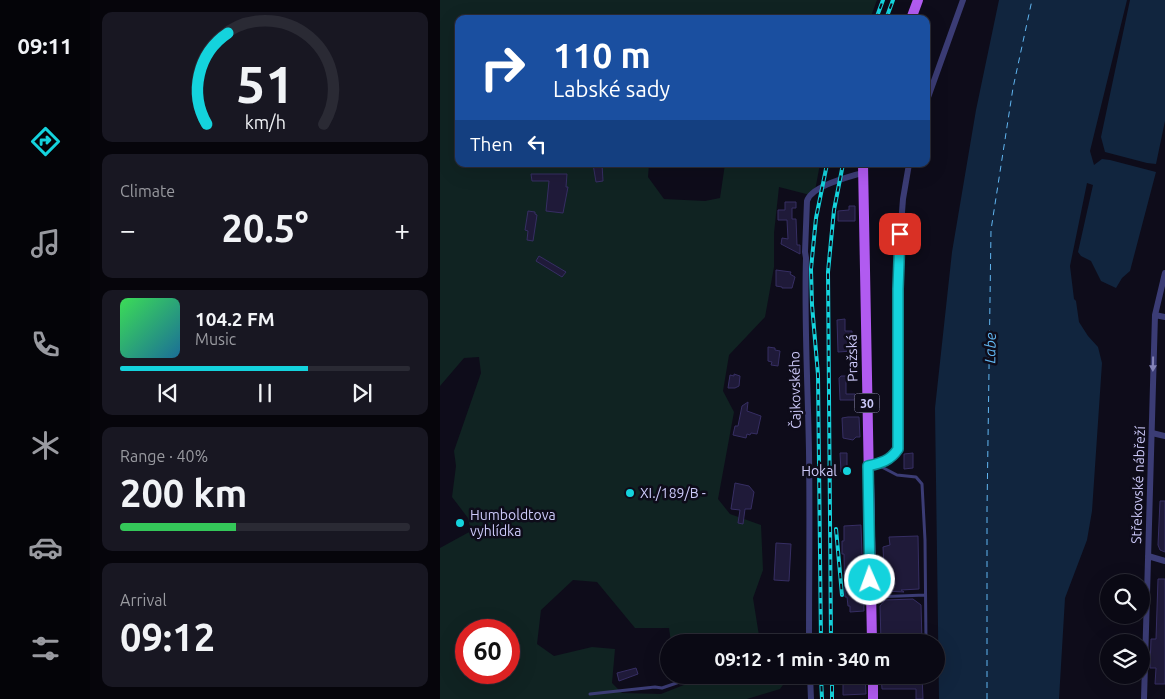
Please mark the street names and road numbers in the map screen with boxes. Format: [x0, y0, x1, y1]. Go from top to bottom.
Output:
street label: Pražská [844, 334, 860, 382]
street label: Čajkovského [785, 351, 804, 429]
road number: 30 [854, 393, 880, 412]
street label: Střekovské nábřeží [1128, 425, 1148, 544]

